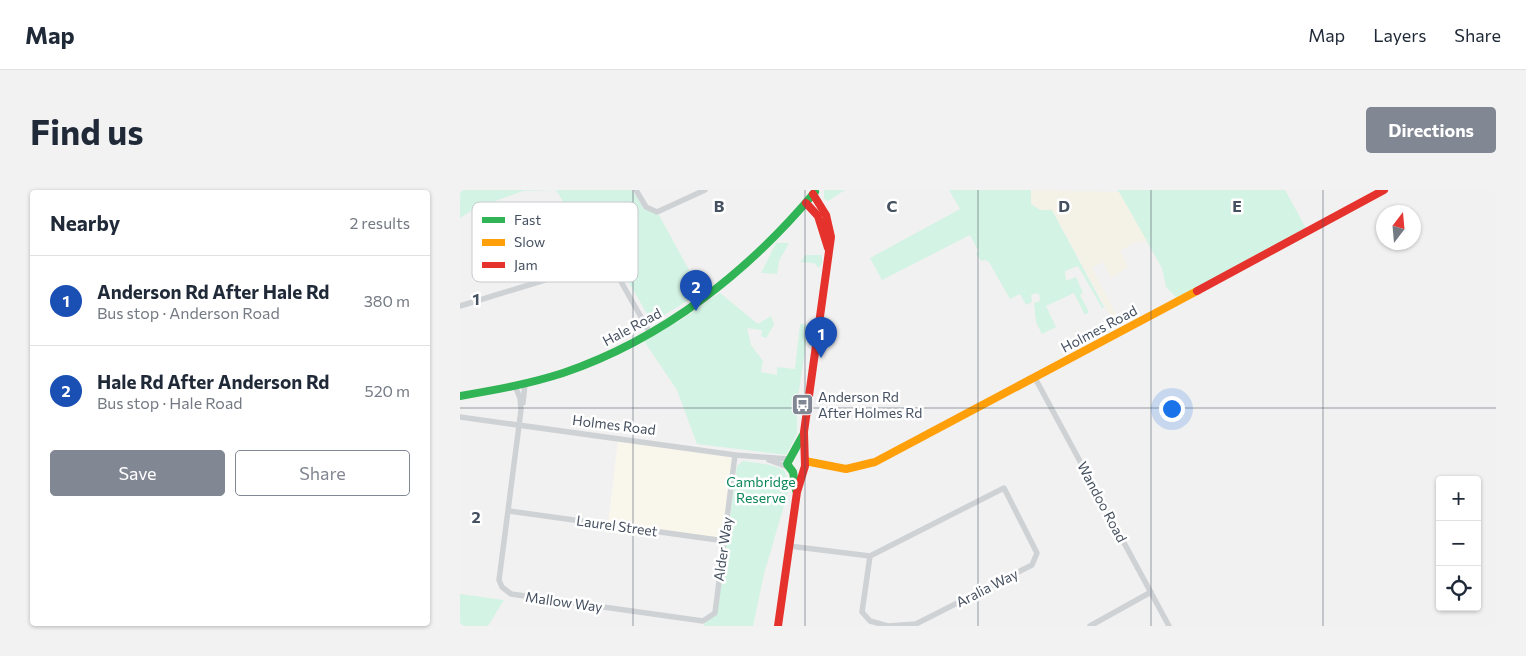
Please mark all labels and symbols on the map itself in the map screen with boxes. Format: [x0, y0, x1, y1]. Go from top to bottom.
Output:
text: B [714, 196, 725, 215]
text: C [887, 196, 898, 215]
text: D [1058, 196, 1070, 215]
text: E [1232, 196, 1242, 215]
legend [472, 202, 638, 282]
north arrow [1376, 205, 1421, 250]
text: Fast [514, 211, 541, 228]
text: Slow [514, 233, 545, 250]
text: Jam [514, 256, 538, 273]
pin: 2 [680, 270, 712, 311]
text: 1 [472, 289, 480, 308]
street label: Holmes Road [1058, 301, 1140, 356]
street label: Hale Road [599, 304, 664, 349]
pin: 1 [805, 317, 837, 358]
place label: Anderson Rd After Holmes Rd [818, 388, 922, 421]
bus stop icon: Anderson Rd After Holmes Rd [790, 393, 814, 417]
your location [1159, 396, 1185, 422]
street label: Holmes Road [571, 411, 657, 438]
street label: Wandoo Road [1074, 458, 1131, 545]
park label: Cambridge Reserve [726, 473, 796, 506]
text: 2 [471, 507, 481, 526]
street label: Laurel Street [575, 511, 659, 540]
street label: Alder Way [710, 516, 735, 582]
street label: Aralia Way [953, 565, 1021, 610]
street label: Mallow Way [524, 588, 604, 615]

